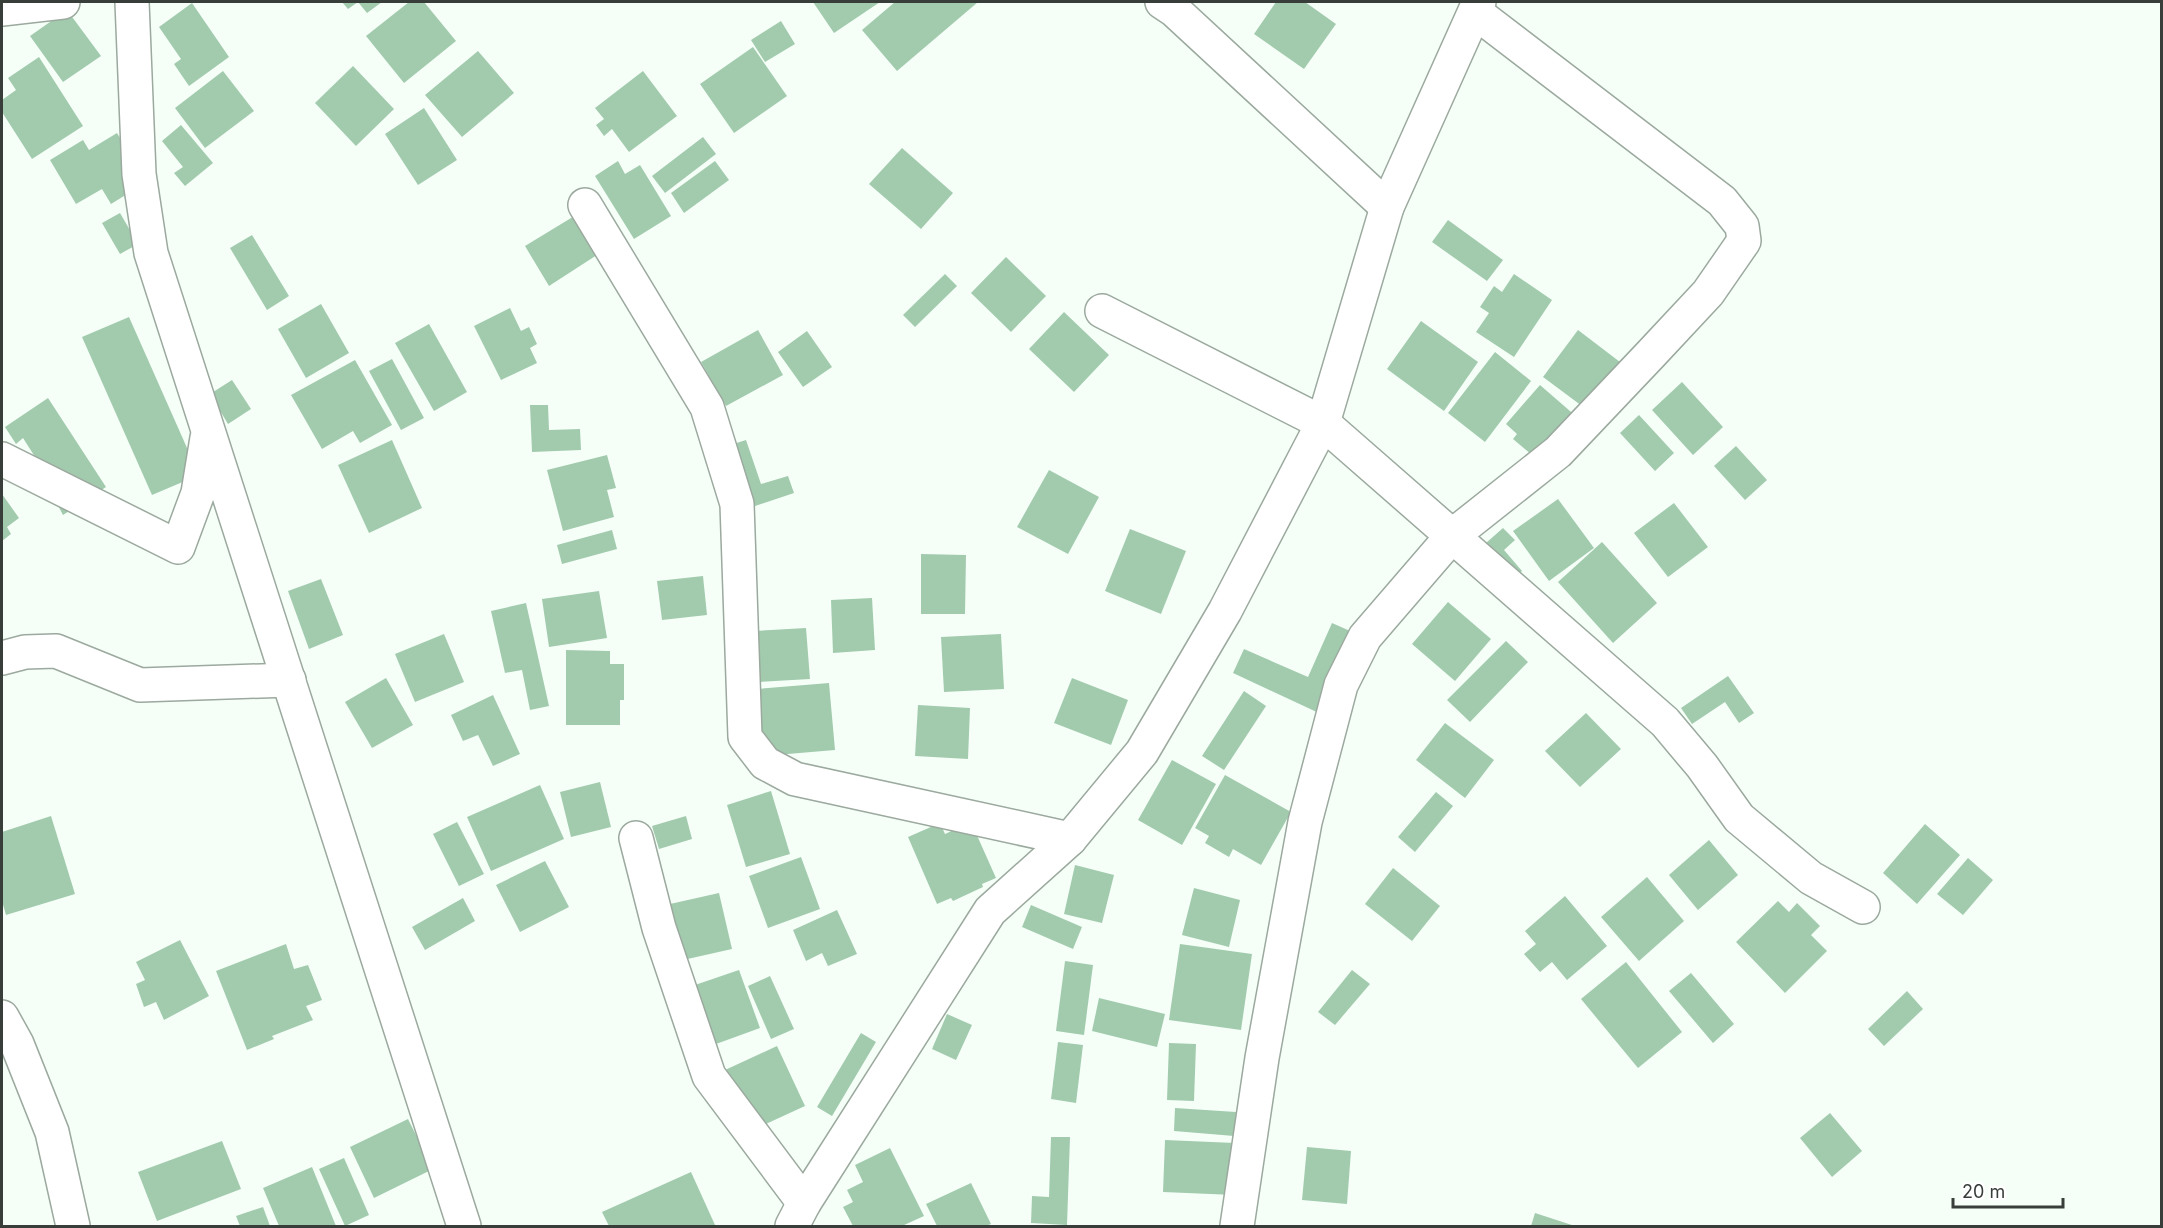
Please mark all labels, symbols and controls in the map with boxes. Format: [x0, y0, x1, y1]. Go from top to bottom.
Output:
scale bar [1953, 1171, 2062, 1209]
text: 20 m [1962, 1181, 2005, 1202]

